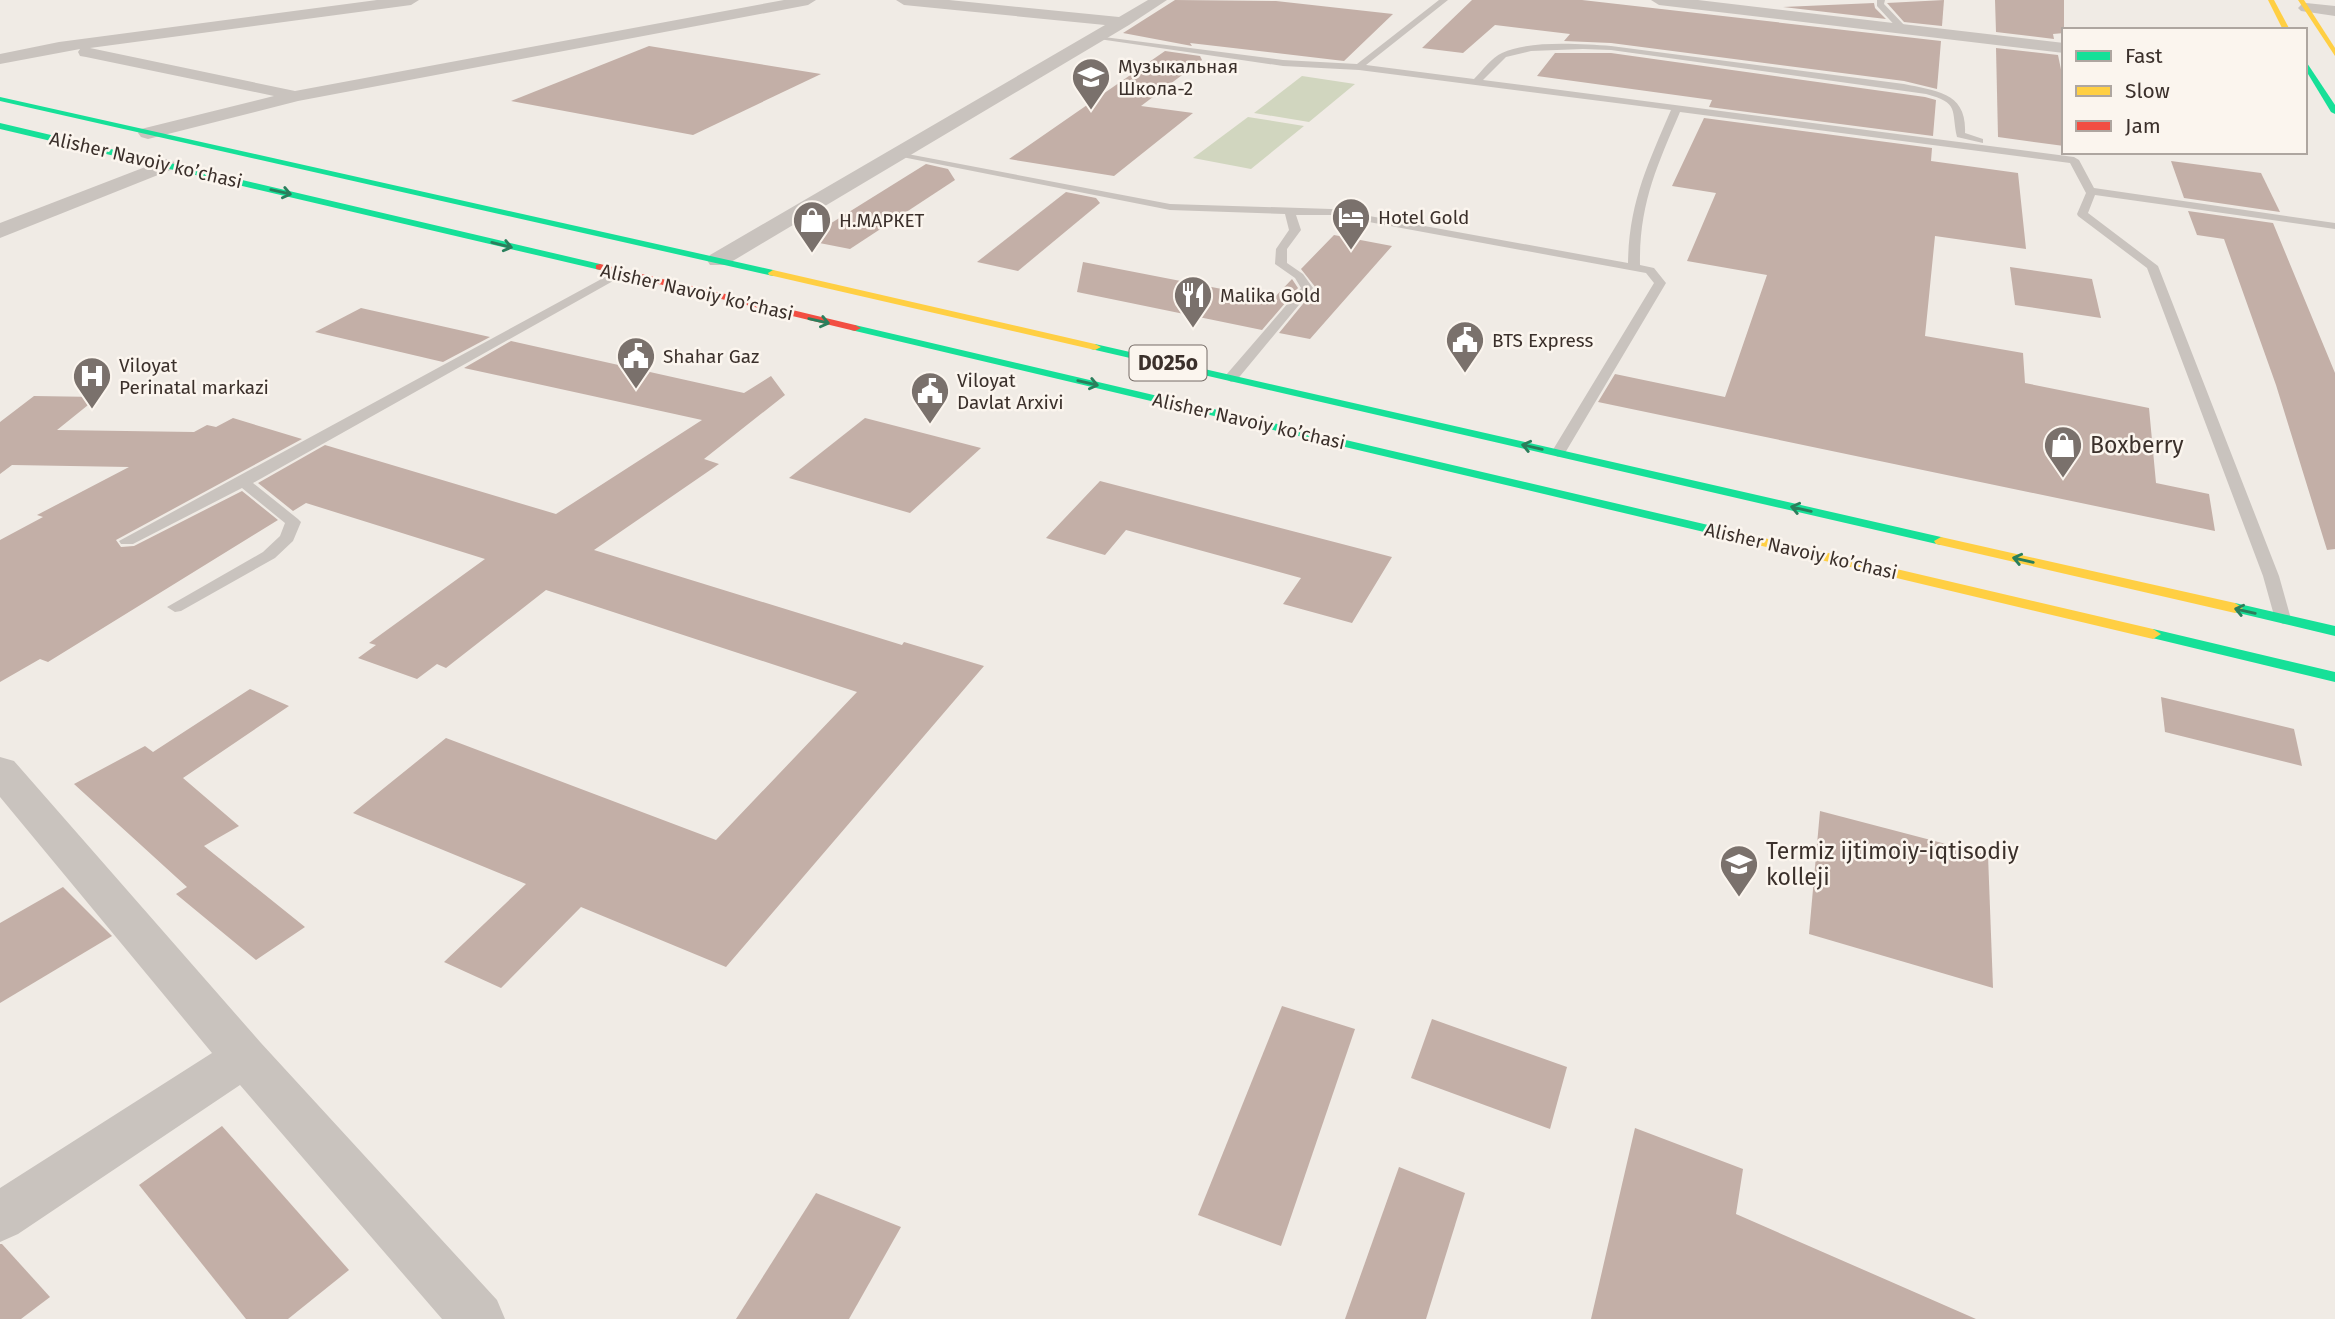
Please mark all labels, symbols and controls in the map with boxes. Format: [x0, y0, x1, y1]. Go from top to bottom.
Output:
legend [2062, 28, 2307, 154]
text: Fast [2125, 43, 2163, 69]
place label: Музыкальная Школа-2 [1118, 55, 1238, 100]
school or university icon: Музыкальная Школа-2 [1070, 56, 1112, 111]
text: Slow [2125, 78, 2170, 104]
text: Jam [2125, 113, 2161, 139]
street label: Alisher Navoiy ko’chasi [47, 127, 245, 193]
one-way arrow [269, 186, 292, 199]
hotel icon: Hotel Gold [1330, 196, 1372, 251]
shop icon: Н.МАРКЕТ [791, 199, 833, 254]
place label: Hotel Gold [1378, 206, 1469, 229]
place label: Н.МАРКЕТ [839, 209, 925, 232]
one-way arrow [490, 239, 513, 253]
street label: Alisher Navoiy ko’chasi [598, 259, 796, 325]
restaurant icon: Malika Gold [1172, 274, 1214, 329]
place label: Malika Gold [1220, 284, 1321, 307]
one-way arrow [807, 315, 830, 328]
public building icon: BTS Express [1444, 319, 1486, 374]
place label: BTS Express [1492, 329, 1593, 352]
public building icon: Shahar Gaz [615, 335, 657, 390]
place label: Shahar Gaz [663, 345, 759, 368]
road number: D025o [1130, 346, 1206, 380]
place label: Viloyat Perinatal markazi [119, 354, 269, 399]
hospital icon: Viloyat Perinatal markazi [71, 355, 113, 410]
place label: Viloyat Davlat Arxivi [957, 369, 1064, 414]
public building icon: Viloyat Davlat Arxivi [909, 370, 951, 425]
one-way arrow [1076, 377, 1099, 391]
street label: Alisher Navoiy ko’chasi [1150, 388, 1348, 454]
shop icon: Boxberry [2042, 424, 2084, 479]
place label: Boxberry [2090, 431, 2184, 459]
one-way arrow [1521, 439, 1544, 453]
one-way arrow [1790, 501, 1813, 515]
street label: Alisher Navoiy ko’chasi [1702, 518, 1900, 584]
one-way arrow [2012, 552, 2035, 566]
one-way arrow [2234, 603, 2257, 617]
place label: Termiz ijtimoiy-iqtisodiy kolleji [1766, 837, 2020, 891]
school or university icon: Termiz ijtimoiy-iqtisodiy kolleji [1718, 843, 1760, 898]

